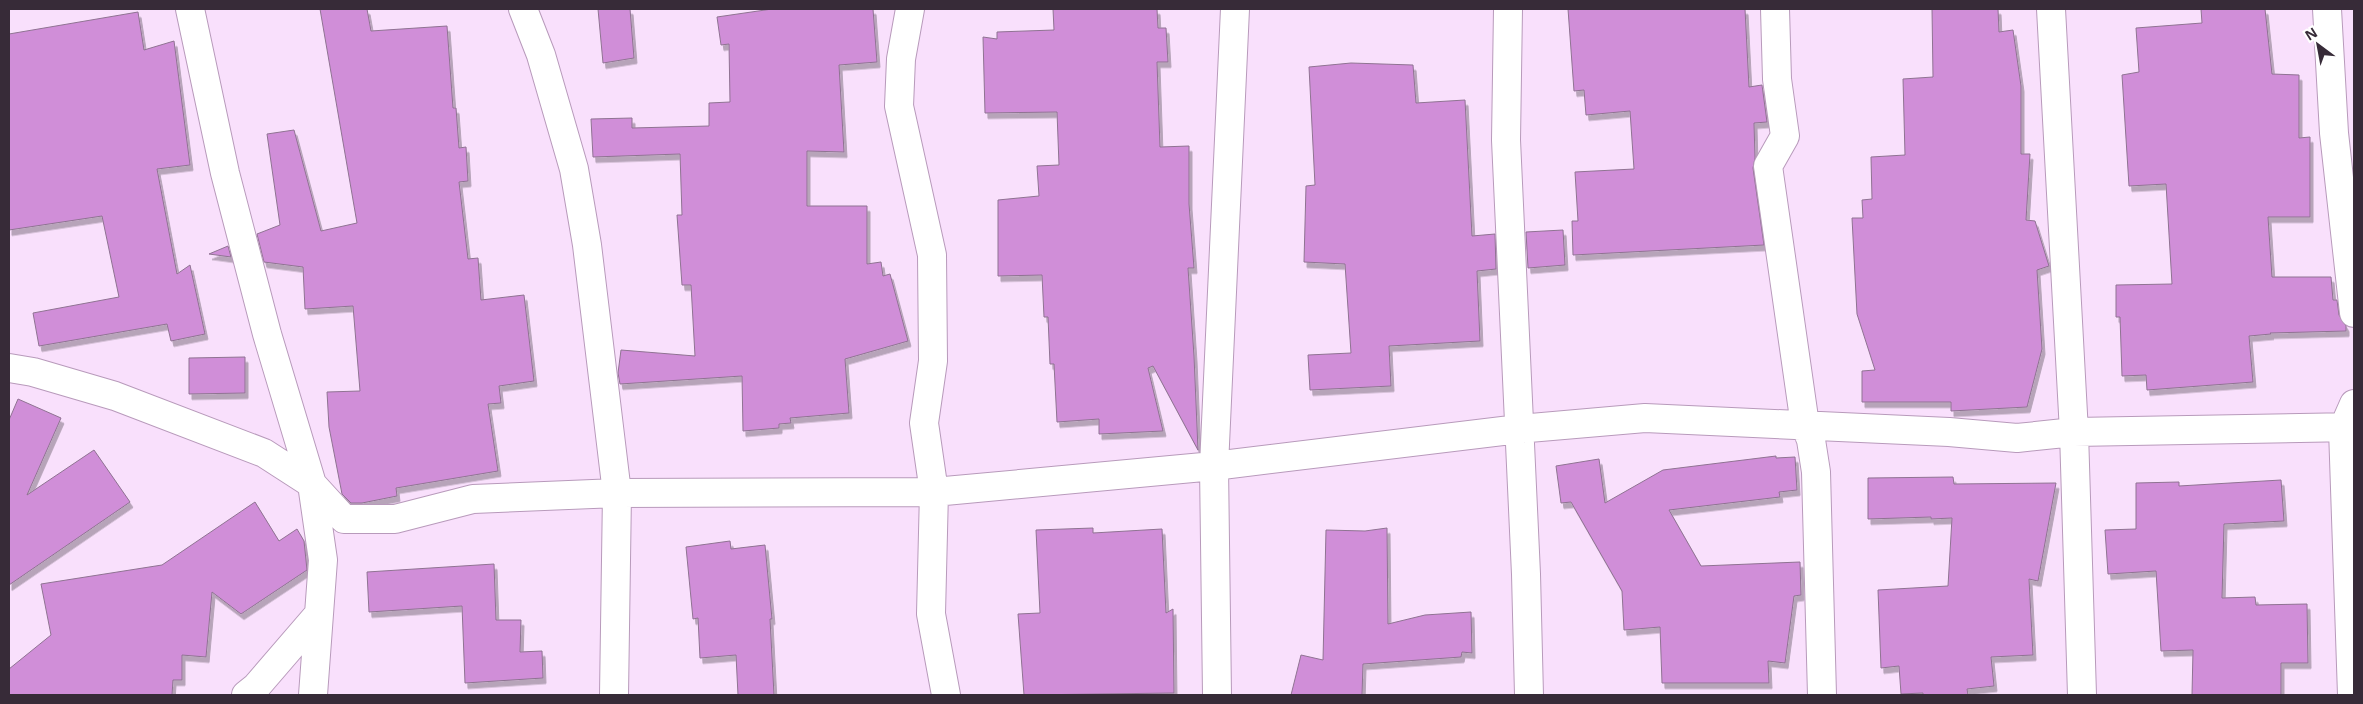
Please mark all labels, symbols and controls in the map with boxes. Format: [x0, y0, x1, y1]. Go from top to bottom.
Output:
north arrow [2293, 20, 2343, 70]
text: N [2301, 22, 2321, 45]

